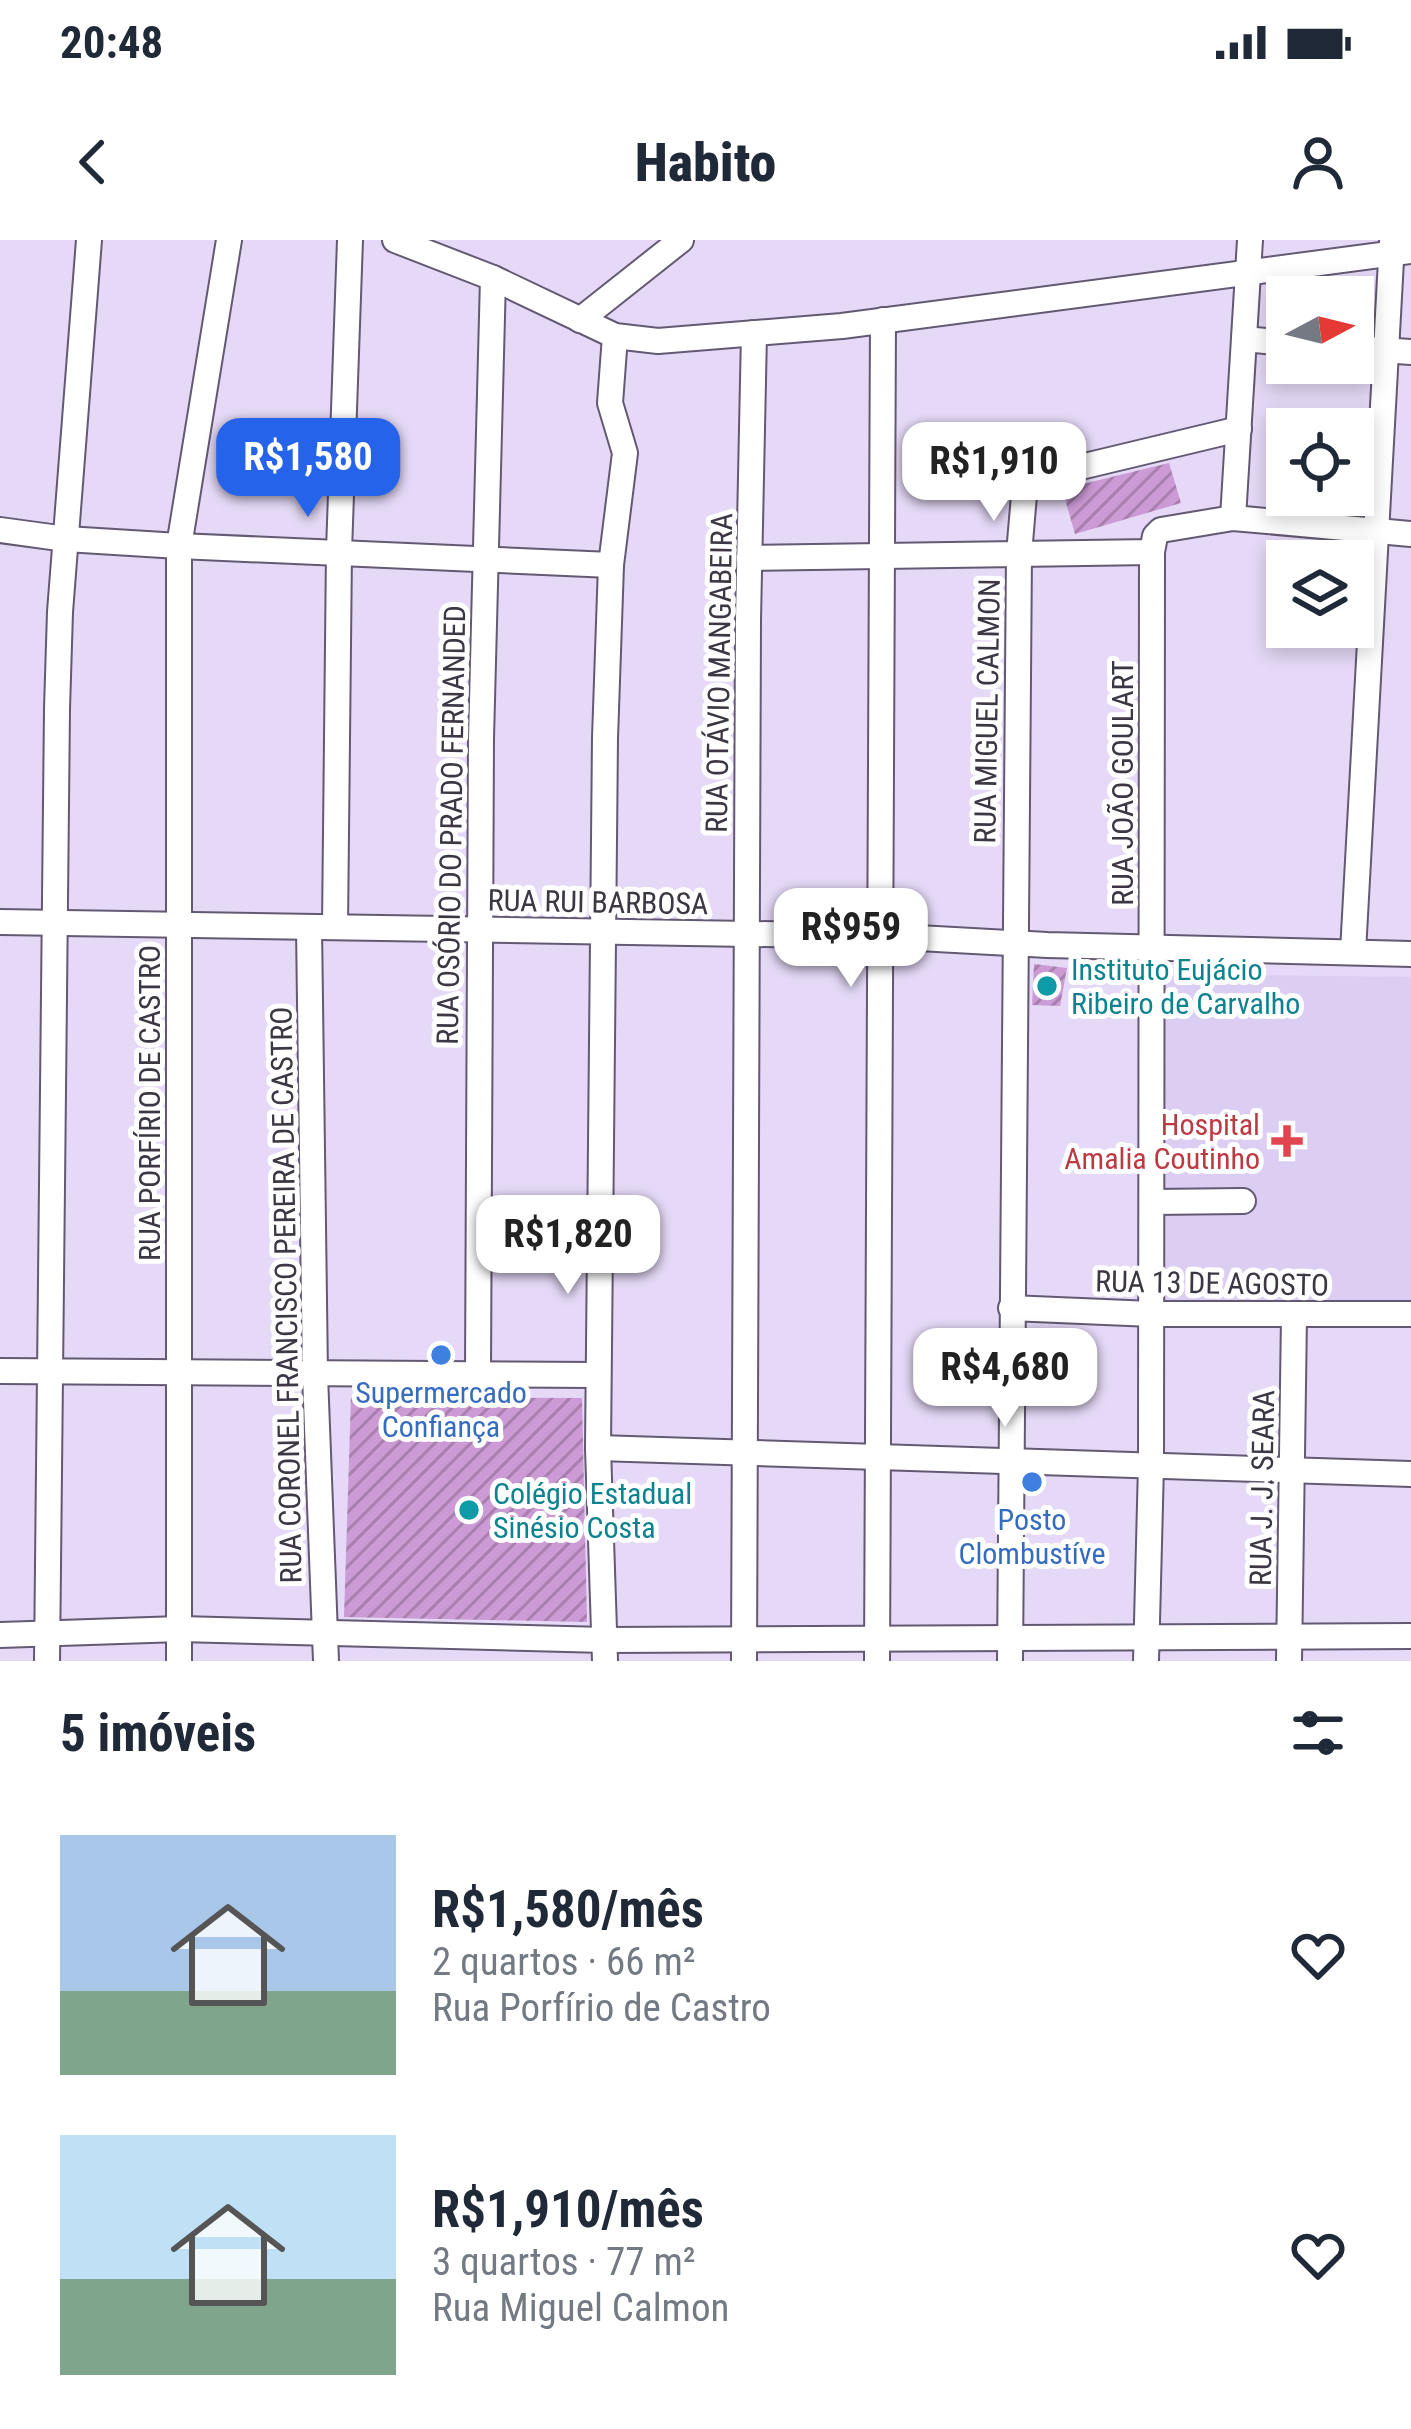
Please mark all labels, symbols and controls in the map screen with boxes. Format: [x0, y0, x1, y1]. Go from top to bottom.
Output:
text: 20:48 [60, 16, 163, 69]
icon: back [60, 129, 126, 195]
icon: person [1285, 129, 1351, 195]
text: Habito [635, 131, 776, 194]
north arrow [1266, 276, 1374, 384]
map controls [1266, 276, 1374, 648]
button: locate [1266, 408, 1374, 516]
pin: R$1,580 [197, 418, 419, 520]
pin: R$1,910 [883, 422, 1105, 524]
text: R$1,580 [243, 434, 373, 480]
text: R$1,910 [929, 438, 1059, 484]
street label: RUA OTÁVIO MANGABEIRA [699, 513, 739, 833]
button: layers [1266, 540, 1374, 648]
street label: RUA MIGUEL CALMON [967, 578, 1007, 844]
street label: RUA OSÓRIO DO PRADO FERNANDED [430, 605, 472, 1045]
street label: RUA JOÃO GOULART [1105, 660, 1140, 906]
street label: RUA RUI BARBOSA [487, 883, 709, 921]
pin: R$959 [767, 888, 935, 990]
text: R$959 [801, 904, 901, 950]
street label: RUA PORFÍRIO DE CASTRO [132, 945, 167, 1261]
place label: Instituto Eujácio Ribeiro de Carvalho [1071, 952, 1300, 1021]
marker: Instituto Eujácio Ribeiro de Carvalho [1034, 973, 1060, 999]
street label: RUA CORONEL FRANCISCO PEREIRA DE CASTRO [263, 1006, 309, 1584]
place label: Hospital Amalia Coutinho [1064, 1107, 1260, 1176]
marker: Hospital Amalia Coutinho [1271, 1125, 1303, 1157]
pin: R$1,820 [457, 1195, 679, 1297]
text: R$1,820 [503, 1211, 633, 1257]
street label: RUA 13 DE AGOSTO [1095, 1263, 1329, 1303]
pin: R$4,680 [894, 1328, 1116, 1430]
marker: Supermercado Confiança [428, 1342, 454, 1368]
text: R$4,680 [940, 1344, 1070, 1390]
place label: Supermercado Confiança [355, 1375, 527, 1444]
street label: RUA J. J. SEARA [1243, 1390, 1281, 1586]
marker: Posto Clombustíve [1019, 1469, 1045, 1495]
place label: Colégio Estadual Sinésio Costa [493, 1476, 692, 1545]
marker: Colégio Estadual Sinésio Costa [456, 1497, 482, 1523]
place label: Posto Clombustíve [958, 1502, 1106, 1571]
icon: filters [1285, 1700, 1351, 1766]
text: 5 imóveis [60, 1704, 256, 1763]
text: R$1,580/mês [432, 1880, 704, 1939]
icon: home [156, 1883, 300, 2027]
icon: heart [1285, 1922, 1351, 1988]
text: 2 quartos · 66 m² [432, 1939, 696, 1985]
text: Rua Porfírio de Castro [432, 1985, 771, 2031]
text: R$1,910/mês [432, 2180, 704, 2239]
icon: home [156, 2183, 300, 2327]
icon: heart [1285, 2222, 1351, 2288]
text: 3 quartos · 77 m² [432, 2239, 696, 2285]
text: Rua Miguel Calmon [432, 2285, 729, 2331]

